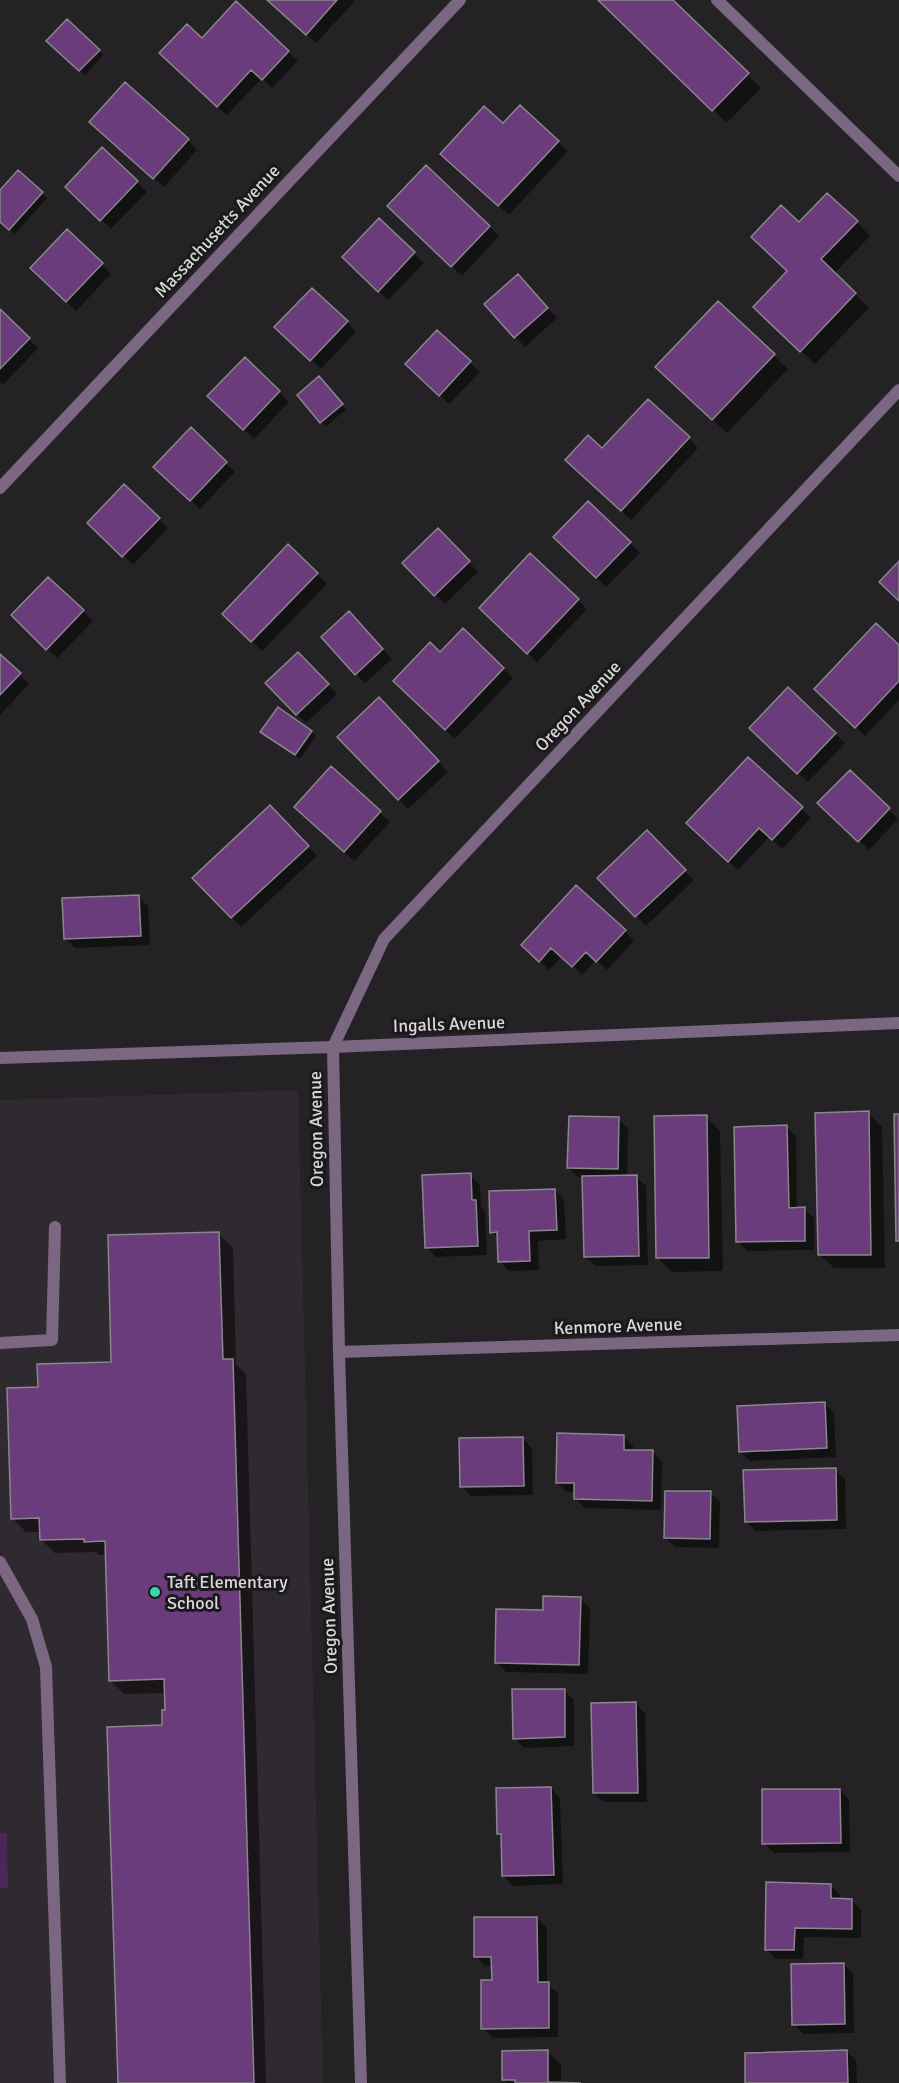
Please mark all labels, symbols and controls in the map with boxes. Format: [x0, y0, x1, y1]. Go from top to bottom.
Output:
street label: Massachusetts Avenue [150, 160, 284, 302]
street label: Oregon Avenue [530, 656, 626, 756]
street label: Ingalls Avenue [393, 1011, 505, 1037]
street label: Oregon Avenue [304, 1071, 328, 1187]
street label: Kenmore Avenue [553, 1313, 683, 1339]
street label: Oregon Avenue [316, 1558, 342, 1674]
place label: Taft Elementary School [167, 1571, 288, 1614]
marker: Taft Elementary School [148, 1585, 162, 1599]

